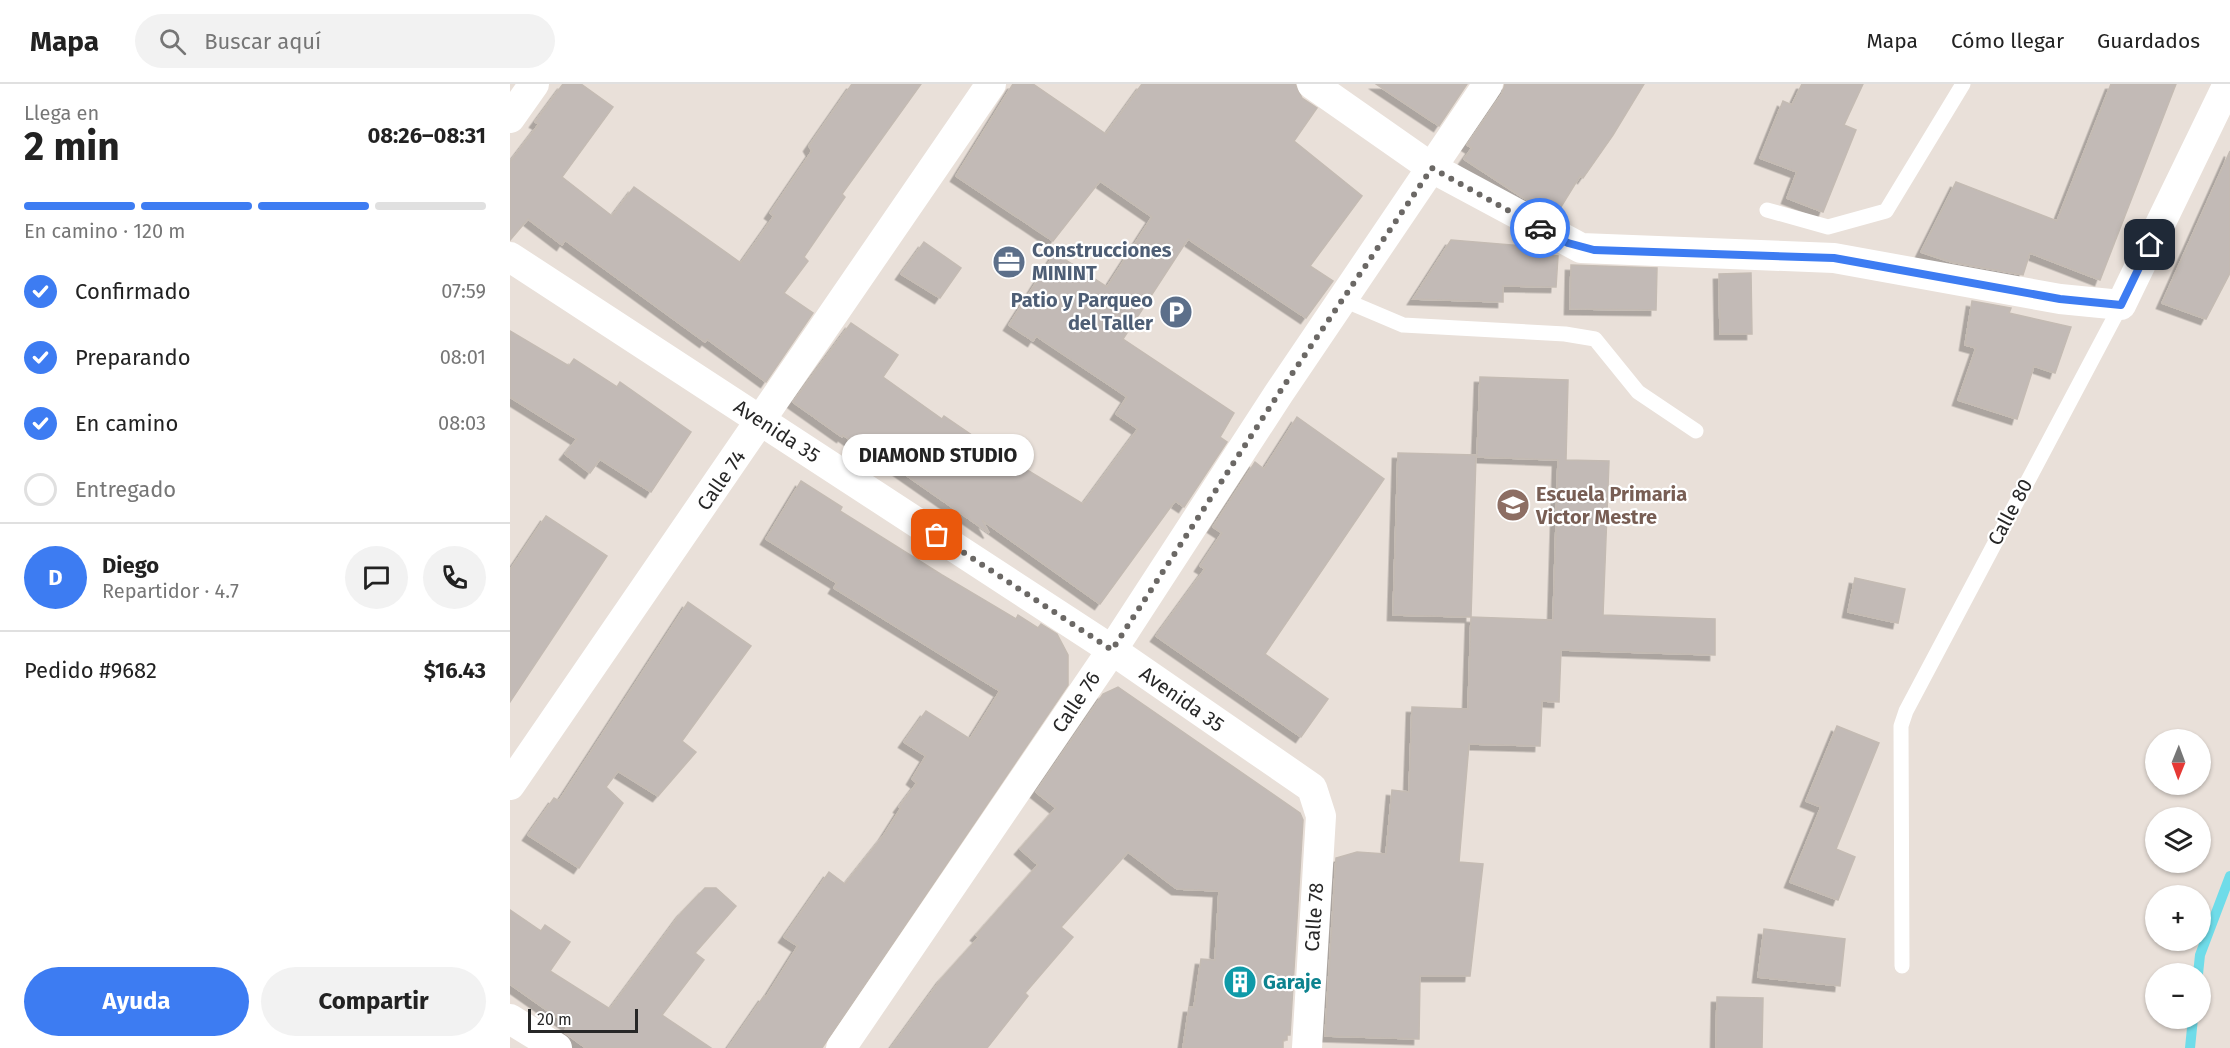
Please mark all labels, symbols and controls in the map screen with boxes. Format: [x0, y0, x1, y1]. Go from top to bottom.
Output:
search box [135, 14, 555, 68]
text: Mapa [30, 25, 99, 58]
icon: search [156, 25, 189, 58]
text: Buscar aquí [204, 28, 321, 55]
text: Mapa [1866, 28, 1918, 54]
text: Cómo llegar [1951, 28, 2064, 54]
text: Guardados [2097, 28, 2200, 54]
text: Llega en [24, 101, 99, 125]
text: 08:26–08:31 [367, 122, 486, 149]
text: 2 min [24, 124, 120, 170]
courier [1510, 198, 1570, 258]
icon: car [1524, 212, 1557, 245]
text: En camino · 120 m [24, 219, 186, 243]
pin [2124, 219, 2175, 270]
icon: home [2133, 228, 2166, 261]
place label: Construcciones MININT [1032, 238, 1172, 285]
office icon: Construcciones MININT [991, 244, 1027, 280]
icon: check [24, 275, 57, 308]
text: Confirmado [75, 278, 191, 305]
text: 07:59 [441, 279, 486, 303]
place label: Patio y Parqueo del Taller [1011, 288, 1154, 335]
parking icon: Patio y Parqueo del Taller [1158, 294, 1194, 330]
icon: check [24, 341, 57, 374]
text: Preparando [75, 344, 191, 371]
text: 08:01 [440, 345, 486, 369]
street label: Avenida 35 [730, 394, 824, 468]
icon: check [24, 407, 57, 440]
text: En camino [75, 410, 178, 437]
text: 08:03 [438, 411, 486, 435]
callout: DIAMOND STUDIO [841, 433, 1033, 475]
text: DIAMOND STUDIO [859, 443, 1017, 467]
street label: Calle 74 [692, 445, 751, 515]
street label: Calle 80 [1983, 475, 2037, 549]
text: Entregado [75, 476, 176, 503]
place label: Escuela Primaria Victor Mestre [1535, 482, 1687, 529]
school or university icon: Escuela Primaria Victor Mestre [1495, 487, 1531, 523]
pin [911, 509, 962, 560]
icon: bag [920, 518, 953, 551]
button: chat [345, 546, 408, 609]
button: phone [423, 546, 486, 609]
text: Diego [102, 552, 159, 579]
text: D [48, 564, 63, 591]
text: Repartidor · 4.7 [102, 579, 239, 603]
text: Pedido #9682 [24, 657, 157, 684]
text: $16.43 [424, 657, 486, 684]
street label: Avenida 35 [1135, 661, 1229, 737]
street label: Calle 76 [1047, 667, 1105, 737]
north arrow [2145, 729, 2211, 795]
map controls [2145, 729, 2211, 1029]
button: layers [2145, 807, 2211, 873]
street label: Calle 78 [1300, 882, 1328, 952]
button: + [2145, 885, 2211, 951]
button: − [2145, 963, 2211, 1029]
building icon: Garaje [1222, 964, 1258, 1000]
button: Ayuda [24, 967, 249, 1036]
button: Compartir [261, 967, 486, 1036]
place label: Garaje [1263, 970, 1322, 994]
scale bar [528, 1006, 638, 1034]
text: 20 m [537, 1010, 572, 1029]

